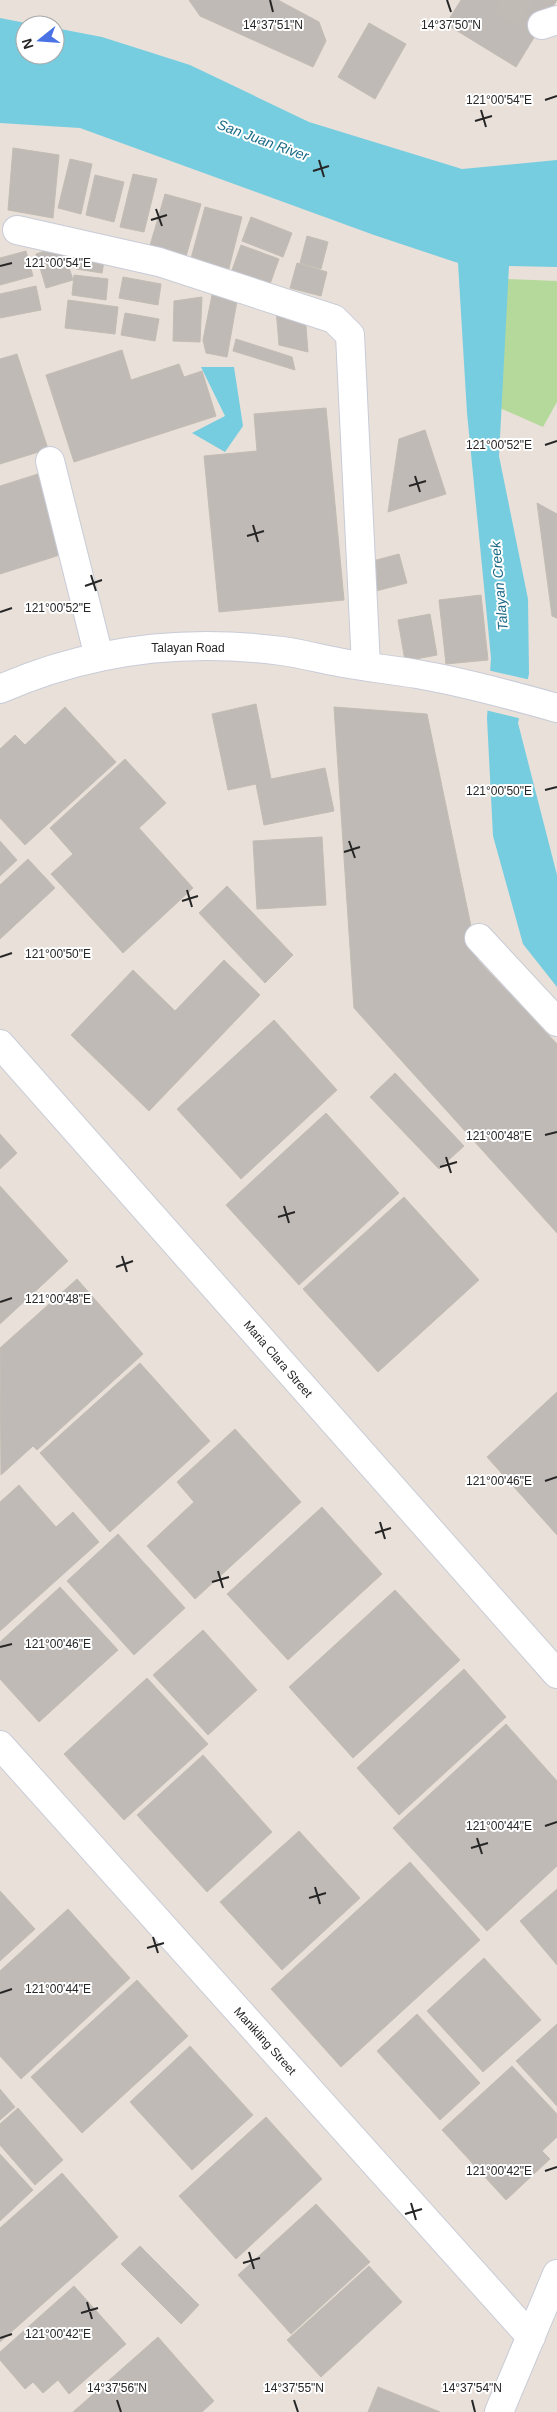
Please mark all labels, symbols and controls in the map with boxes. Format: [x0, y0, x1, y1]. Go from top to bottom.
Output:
north arrow [15, 15, 65, 65]
text: 14°37'51"N [243, 18, 303, 32]
text: 14°37'50"N [421, 18, 481, 32]
text: N [18, 37, 37, 51]
text: 121°00'54"E [466, 93, 532, 107]
water label: San Juan River [215, 116, 312, 164]
text: 121°00'54"E [25, 256, 91, 270]
text: 121°00'52"E [466, 438, 532, 452]
water label: Talayan Creek [487, 540, 511, 631]
text: 121°00'52"E [25, 601, 91, 615]
street label: Talayan Road [151, 641, 225, 655]
text: 121°00'50"E [466, 784, 532, 798]
text: 121°00'50"E [25, 947, 91, 961]
text: 121°00'48"E [466, 1129, 532, 1143]
text: 121°00'48"E [25, 1292, 91, 1306]
street label: Maria Clara Street [241, 1318, 316, 1401]
text: 121°00'46"E [466, 1474, 532, 1488]
text: 121°00'46"E [25, 1637, 91, 1651]
text: 121°00'44"E [466, 1819, 532, 1833]
text: 121°00'44"E [25, 1982, 91, 1996]
street label: Manikling Street [231, 2004, 299, 2078]
text: 121°00'42"E [466, 2164, 532, 2178]
text: 121°00'42"E [25, 2327, 91, 2341]
text: 14°37'56"N [87, 2381, 147, 2395]
text: 14°37'55"N [264, 2381, 324, 2395]
text: 14°37'54"N [442, 2381, 502, 2395]

